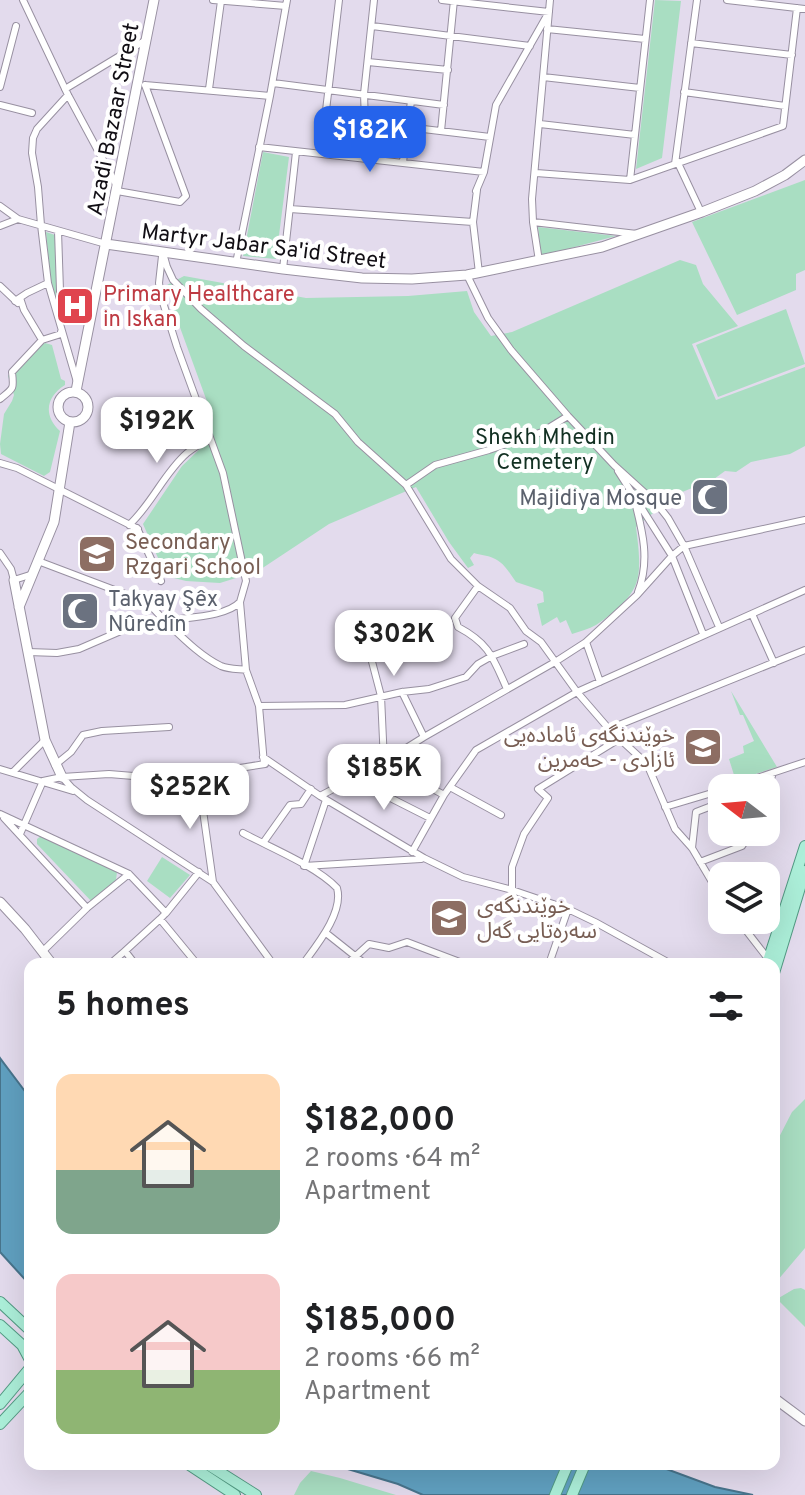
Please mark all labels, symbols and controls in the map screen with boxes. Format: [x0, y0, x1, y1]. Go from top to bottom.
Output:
street label: Azadi Bazaar Street [82, 21, 146, 218]
pin: $182K [314, 106, 426, 174]
text: $182K [332, 115, 408, 148]
street label: Martyr Jabar Sa'id Street [140, 219, 388, 276]
place label: Primary Healthcare in Iskan [103, 282, 295, 334]
hospital icon: Primary Healthcare in Iskan [54, 285, 96, 327]
pin: $192K [101, 397, 213, 465]
text: $192K [119, 406, 195, 439]
park label: Shekh Mhedin Cemetery [475, 425, 615, 477]
mosque icon: Majidiya Mosque [689, 476, 731, 518]
place label: Majidiya Mosque [519, 486, 682, 513]
place label: Secondary Rzgari School [125, 530, 261, 582]
school or university icon: Secondary Rzgari School [76, 533, 118, 575]
place label: Takyay Şêx Nûredîn [108, 587, 218, 639]
mosque icon: Takyay Şêx Nûredîn [59, 590, 101, 632]
pin: $302K [338, 610, 450, 678]
text: $302K [353, 619, 435, 652]
place label: خوێندنگەی ئامادەیی ئازادی - حەمرین [504, 723, 675, 775]
school or university icon: خوێندنگەی ئامادەیی ئازادی - حەمرین [682, 726, 724, 768]
pin: $185K [328, 744, 440, 812]
text: $185K [346, 753, 422, 786]
pin: $252K [134, 763, 246, 831]
text: $252K [149, 772, 231, 805]
north arrow [708, 774, 780, 846]
map controls [708, 774, 780, 934]
button: layers [708, 862, 780, 934]
place label: خوێندنگەی سەرەتایی گەل [477, 894, 597, 946]
school or university icon: خوێندنگەی سەرەتایی گەل [428, 897, 470, 939]
icon: filters [704, 984, 748, 1028]
text: 5 homes [56, 985, 190, 1028]
text: $182,000 [304, 1100, 455, 1143]
icon: home [120, 1106, 216, 1202]
text: 2 rooms · 64 m² [304, 1143, 480, 1176]
text: Apartment [304, 1176, 431, 1209]
text: $185,000 [304, 1300, 456, 1343]
icon: home [120, 1306, 216, 1402]
text: 2 rooms · 66 m² [304, 1343, 480, 1376]
text: Apartment [304, 1376, 431, 1409]

